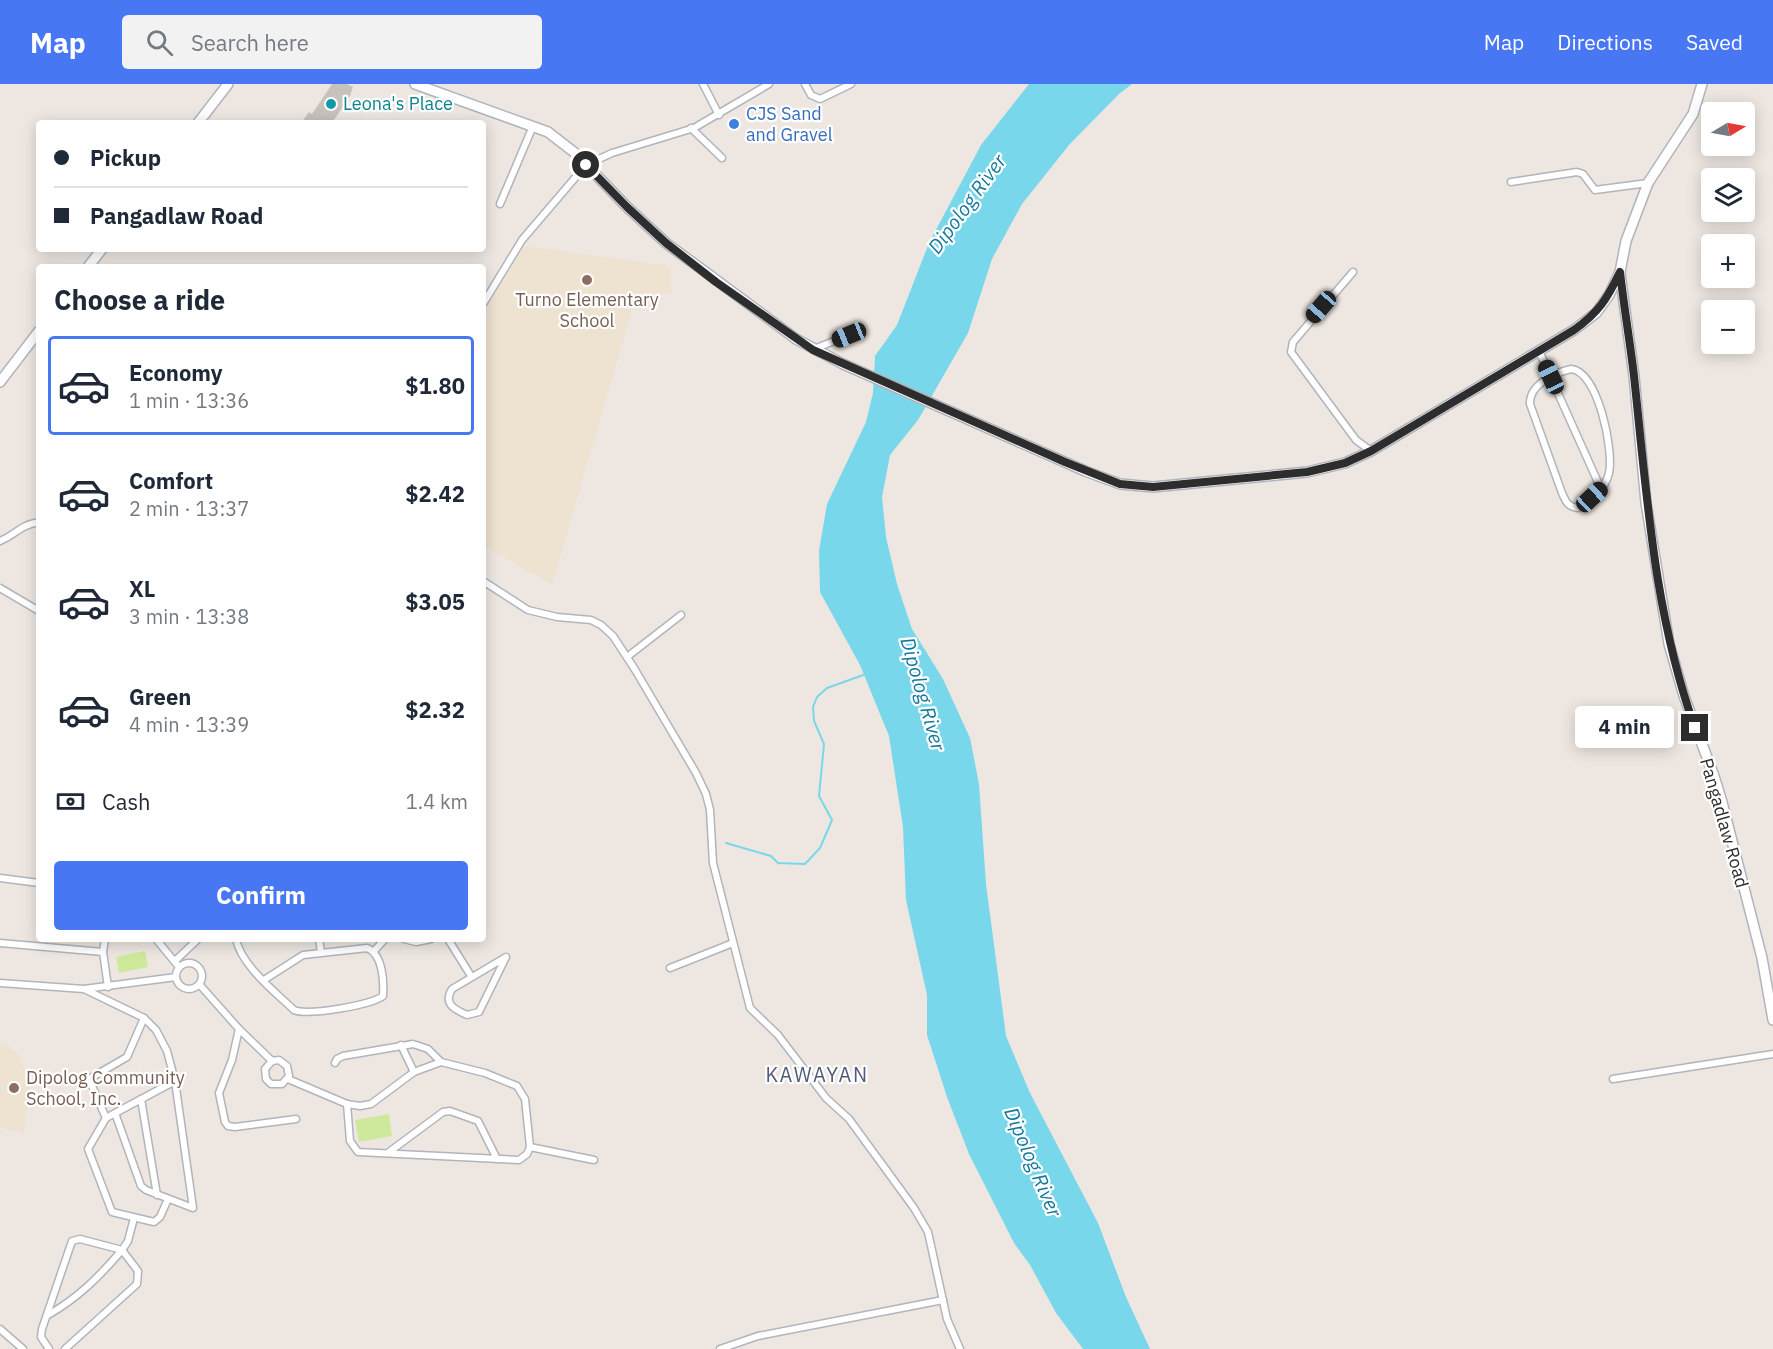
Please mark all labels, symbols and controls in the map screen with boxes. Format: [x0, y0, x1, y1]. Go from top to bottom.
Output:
search box [122, 15, 542, 69]
text: Map [30, 24, 86, 61]
icon: search [143, 26, 176, 59]
text: Search here [191, 28, 309, 57]
text: Map [1484, 28, 1524, 56]
text: Directions [1557, 28, 1653, 56]
text: Saved [1686, 28, 1743, 56]
place label: Leona's Place [343, 92, 453, 115]
marker: Leona's Place [324, 97, 338, 111]
place label: CJS Sand and Gravel [746, 102, 833, 146]
north arrow [1701, 102, 1755, 156]
map controls [1701, 102, 1755, 354]
marker: CJS Sand and Gravel [727, 117, 741, 131]
text: Pickup [90, 143, 161, 172]
water label: Dipolog River [921, 148, 1012, 259]
route start [572, 151, 599, 178]
button: layers [1701, 168, 1755, 222]
text: Pangadlaw Road [90, 201, 263, 230]
button: + [1701, 234, 1755, 288]
marker: Turno Elementary School [580, 273, 594, 287]
text: Choose a ride [54, 282, 225, 317]
place label: Turno Elementary School [515, 288, 659, 332]
car [1302, 288, 1340, 326]
button: − [1701, 300, 1755, 354]
car [829, 320, 869, 350]
car [1535, 357, 1567, 397]
text: Economy [129, 358, 223, 387]
icon: car [57, 359, 111, 413]
text: $1.80 [405, 371, 465, 400]
text: 1 min · 13:36 [129, 387, 249, 414]
text: Comfort [129, 466, 213, 495]
icon: car [57, 467, 111, 521]
car [1573, 478, 1611, 516]
text: $2.42 [405, 479, 465, 508]
text: 2 min · 13:37 [129, 495, 249, 522]
text: XL [129, 574, 155, 603]
icon: car [57, 575, 111, 629]
text: $3.05 [405, 587, 465, 616]
text: 3 min · 13:38 [129, 603, 249, 630]
water label: Dipolog River [894, 634, 953, 754]
text: Green [129, 682, 191, 711]
icon: car [57, 683, 111, 737]
text: $2.32 [405, 695, 465, 724]
callout: 4 min [1575, 707, 1674, 749]
text: 4 min · 13:39 [129, 711, 249, 738]
text: 4 min [1598, 713, 1651, 740]
route end [1681, 714, 1708, 741]
street label: Pangadlaw Road [1695, 755, 1754, 890]
icon: cash [54, 785, 87, 818]
text: Cash [102, 787, 151, 816]
text: 1.4 km [406, 788, 468, 815]
button: Confirm [54, 861, 468, 930]
district label: KAWAYAN [765, 1061, 869, 1088]
place label: Dipolog Community School, Inc. [26, 1066, 185, 1110]
marker: Dipolog Community School, Inc. [7, 1081, 21, 1095]
water label: Dipolog River [998, 1103, 1069, 1221]

